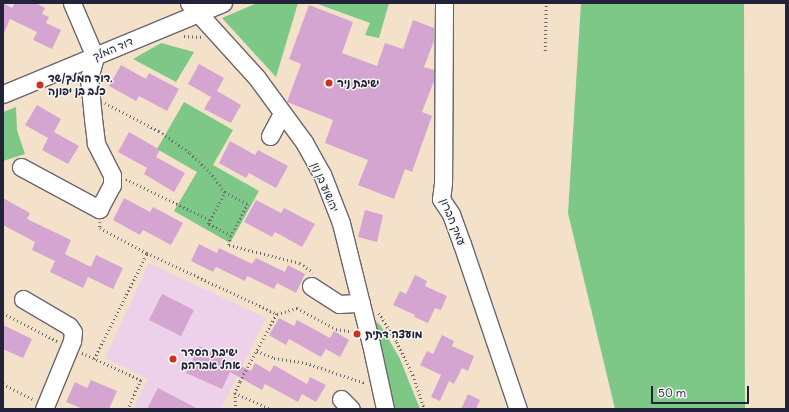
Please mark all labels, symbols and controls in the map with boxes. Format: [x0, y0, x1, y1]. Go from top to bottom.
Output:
street label: דוד המלך [91, 35, 135, 63]
place label: דוד המלך/שד. כלב בן יפונה [48, 72, 113, 98]
place label: ישיבת ניר [337, 76, 379, 90]
marker: ישיבת ניר [324, 78, 334, 88]
marker: דוד המלך/שד. כלב בן יפונה [35, 80, 45, 90]
street label: יהושוע בן נון [309, 160, 341, 214]
street label: עמק חברון [438, 197, 468, 247]
place label: מועצה דתית [365, 327, 423, 341]
marker: מועצה דתית [352, 329, 362, 339]
place label: ישיבת הסדר אהל אברהם [181, 346, 240, 372]
marker: ישיבת הסדר אהל אברהם [168, 354, 178, 364]
scale bar [653, 378, 751, 404]
text: 50 m [658, 385, 686, 400]

